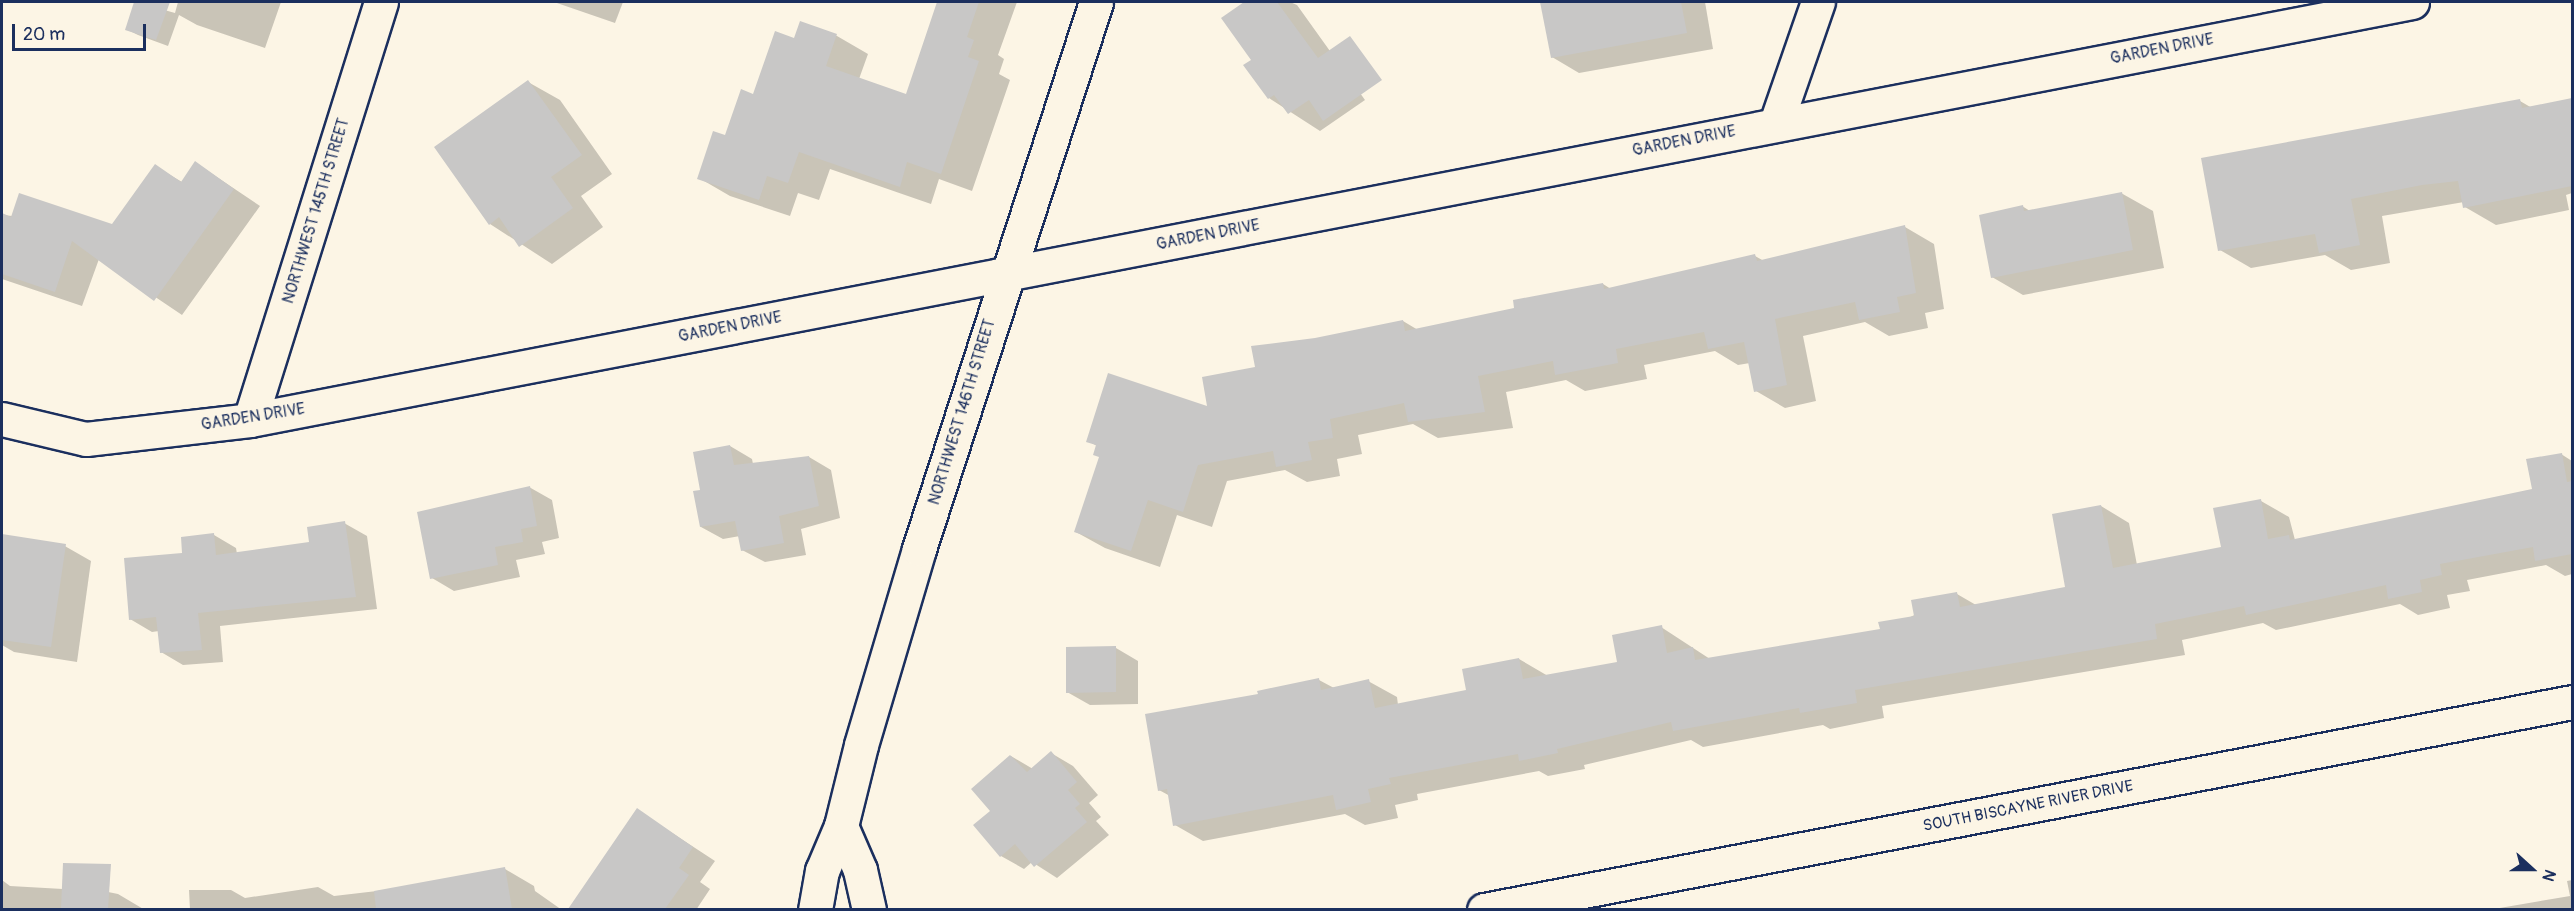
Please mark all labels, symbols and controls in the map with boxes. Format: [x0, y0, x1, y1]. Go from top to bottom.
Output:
scale bar [15, 12, 148, 50]
text: 20 m [23, 23, 65, 46]
street label: GARDEN DRIVE [2109, 30, 2215, 68]
street label: NORTHWEST 145TH STREET [279, 116, 353, 306]
street label: GARDEN DRIVE [1631, 122, 1737, 160]
street label: GARDEN DRIVE [1155, 216, 1261, 254]
street label: GARDEN DRIVE [677, 308, 783, 346]
street label: NORTHWEST 146TH STREET [925, 317, 999, 507]
street label: GARDEN DRIVE [200, 399, 306, 435]
street label: SOUTH BISCAYNE RIVER DRIVE [1921, 776, 2135, 836]
north arrow [2502, 839, 2562, 899]
text: N [2538, 867, 2560, 884]

